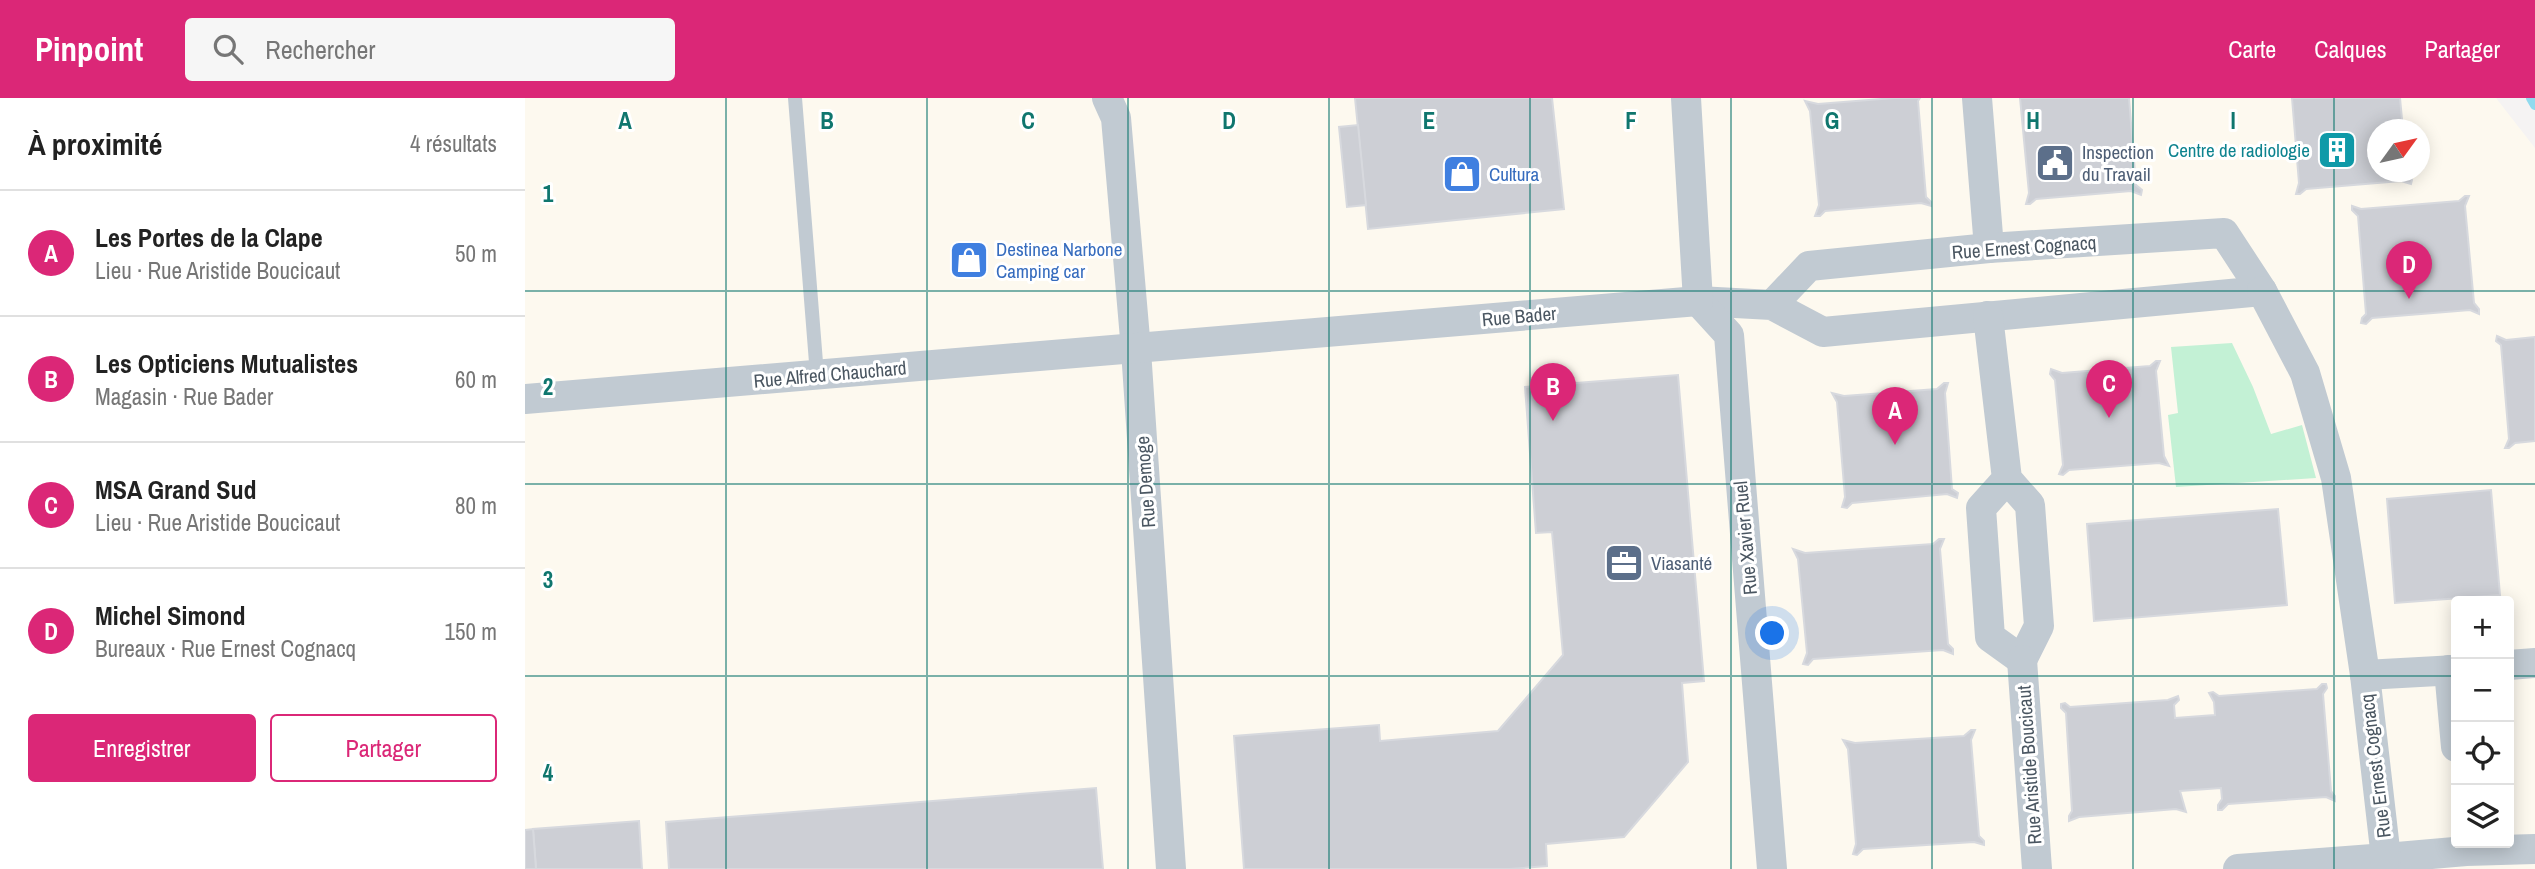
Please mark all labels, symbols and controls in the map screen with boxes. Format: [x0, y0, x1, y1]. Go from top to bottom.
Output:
search box [185, 18, 675, 81]
text: Pinpoint [35, 27, 143, 71]
icon: search [209, 30, 247, 68]
text: Rechercher [265, 32, 375, 67]
text: Carte [2228, 33, 2276, 65]
text: Calques [2314, 33, 2387, 65]
text: Partager [2425, 33, 2500, 65]
text: A [618, 105, 632, 136]
text: B [820, 105, 834, 136]
text: C [1021, 105, 1035, 136]
text: D [1222, 105, 1236, 136]
text: E [1423, 105, 1435, 136]
text: F [1625, 105, 1637, 136]
text: G [1825, 105, 1839, 136]
text: H [2026, 105, 2040, 136]
text: I [2230, 105, 2236, 136]
north arrow [2367, 119, 2430, 182]
text: À proximité [28, 124, 162, 164]
text: 4 résultats [410, 128, 497, 159]
building icon: Centre de radiologie [2316, 129, 2358, 171]
place label: Centre de radiologie [2168, 137, 2310, 163]
place label: Inspection du Travail [2082, 139, 2154, 187]
public building icon: Inspection du Travail [2034, 142, 2076, 184]
shop icon: Cultura [1441, 153, 1483, 195]
place label: Cultura [1489, 161, 1540, 187]
text: 1 [543, 178, 554, 209]
text: Les Portes de la Clape [95, 220, 323, 255]
street label: Rue Ernest Cognacq [1951, 229, 2097, 265]
place label: Destinea Narbone Camping car [996, 236, 1122, 284]
text: A [44, 238, 58, 269]
text: 50 m [455, 238, 497, 269]
shop icon: Destinea Narbone Camping car [948, 239, 990, 281]
pin: D [2386, 241, 2432, 299]
text: Lieu · Rue Aristide Boucicaut [95, 255, 340, 286]
street label: Rue Bader [1481, 300, 1558, 332]
text: Les Opticiens Mutualistes [95, 346, 358, 381]
street label: Rue Alfred Chauchard [753, 354, 907, 394]
pin: C [2086, 360, 2132, 418]
pin: B [1530, 363, 1576, 421]
text: B [44, 364, 58, 395]
text: 60 m [455, 364, 497, 395]
text: 2 [543, 371, 553, 402]
text: Magasin · Rue Bader [95, 381, 273, 412]
pin: A [1872, 387, 1918, 445]
street label: Rue Demoge [1129, 435, 1161, 529]
text: MSA Grand Sud [95, 472, 257, 507]
street label: Rue Xavier Ruel [1727, 480, 1763, 596]
text: C [44, 490, 58, 521]
text: 80 m [455, 490, 497, 521]
text: Lieu · Rue Aristide Boucicaut [95, 507, 340, 538]
office icon: Viasanté [1603, 542, 1645, 584]
place label: Viasanté [1651, 550, 1712, 576]
text: 3 [543, 564, 553, 595]
map controls [2451, 596, 2514, 848]
button: + [2451, 596, 2514, 659]
text: Michel Simond [95, 598, 245, 633]
text: D [44, 616, 58, 647]
text: 150 m [445, 616, 497, 647]
your location [1755, 616, 1789, 650]
text: Bureaux · Rue Ernest Cognacq [95, 633, 356, 664]
button: − [2451, 659, 2514, 722]
street label: Rue Aristide Boucicaut [2010, 684, 2048, 845]
street label: Rue Ernest Cognacq [2353, 693, 2397, 839]
button: Enregistrer [28, 714, 256, 782]
button: Partager [270, 714, 497, 782]
button: locate [2451, 722, 2514, 785]
text: 4 [543, 757, 554, 788]
button: layers [2451, 785, 2514, 848]

